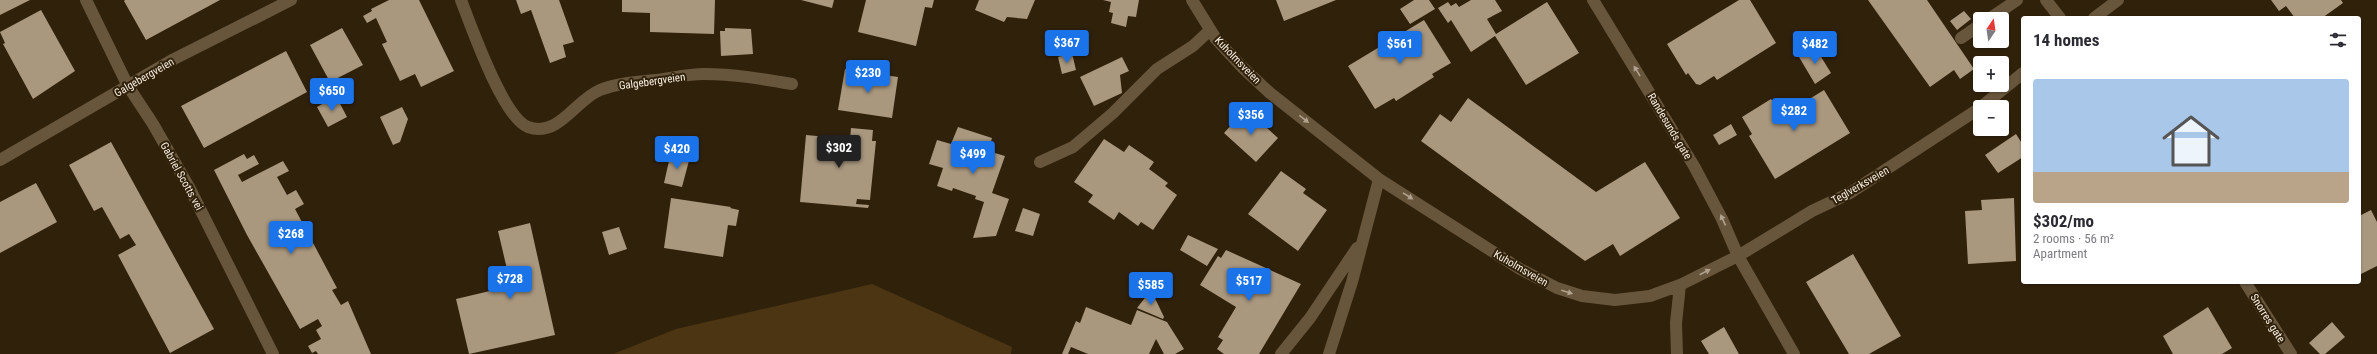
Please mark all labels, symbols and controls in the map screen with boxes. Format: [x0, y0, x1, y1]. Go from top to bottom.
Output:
north arrow [1973, 12, 2009, 48]
map controls [1973, 12, 2009, 136]
icon: filters [2327, 29, 2349, 51]
pin: $367 [1043, 30, 1091, 64]
text: 14 homes [2033, 30, 2099, 50]
pin: $561 [1376, 31, 1424, 65]
pin: $482 [1791, 31, 1839, 65]
street label: Kuholmsveien [1212, 34, 1263, 87]
text: $367 [1054, 35, 1080, 50]
text: $561 [1387, 36, 1413, 51]
text: $482 [1802, 36, 1828, 51]
street label: Galgebergveien [112, 55, 176, 100]
button: + [1973, 56, 2009, 92]
pin: $230 [844, 60, 892, 94]
text: $230 [855, 65, 881, 80]
one-way arrow [1633, 65, 1640, 77]
street label: Galgebergveien [618, 70, 686, 93]
pin: $650 [308, 78, 356, 112]
text: $650 [319, 83, 345, 98]
street label: Randesunds gate [1645, 91, 1694, 162]
pin: $282 [1770, 98, 1818, 132]
button: − [1973, 100, 2009, 136]
pin: $356 [1227, 102, 1275, 136]
text: $282 [1781, 103, 1807, 118]
icon: home [2155, 105, 2227, 177]
text: $356 [1238, 107, 1264, 122]
one-way arrow [1298, 115, 1309, 124]
pin: $302 [815, 135, 863, 169]
pin: $420 [653, 136, 701, 170]
street label: Gabriel Scotts vei [157, 140, 206, 213]
text: $302 [826, 140, 852, 155]
text: $420 [664, 141, 690, 156]
pin: $499 [949, 141, 997, 175]
text: $499 [960, 146, 986, 161]
street label: Teglverksveien [1829, 164, 1891, 207]
one-way arrow [1403, 192, 1413, 200]
text: $302/mo [2033, 211, 2094, 231]
one-way arrow [1720, 214, 1726, 226]
pin: $268 [267, 221, 315, 255]
text: $268 [278, 226, 304, 241]
text: 2 rooms · 56 m² [2033, 231, 2114, 246]
text: Apartment [2033, 246, 2087, 261]
street label: Kuholmsveien [1491, 248, 1550, 289]
pin: $728 [486, 266, 534, 300]
pin: $517 [1225, 268, 1273, 302]
one-way arrow [1699, 269, 1711, 276]
text: $728 [497, 271, 523, 286]
pin: $585 [1127, 272, 1175, 306]
text: $517 [1236, 273, 1262, 288]
text: $585 [1138, 277, 1164, 292]
one-way arrow [1562, 289, 1574, 295]
street label: Snorres gate [2247, 292, 2288, 345]

